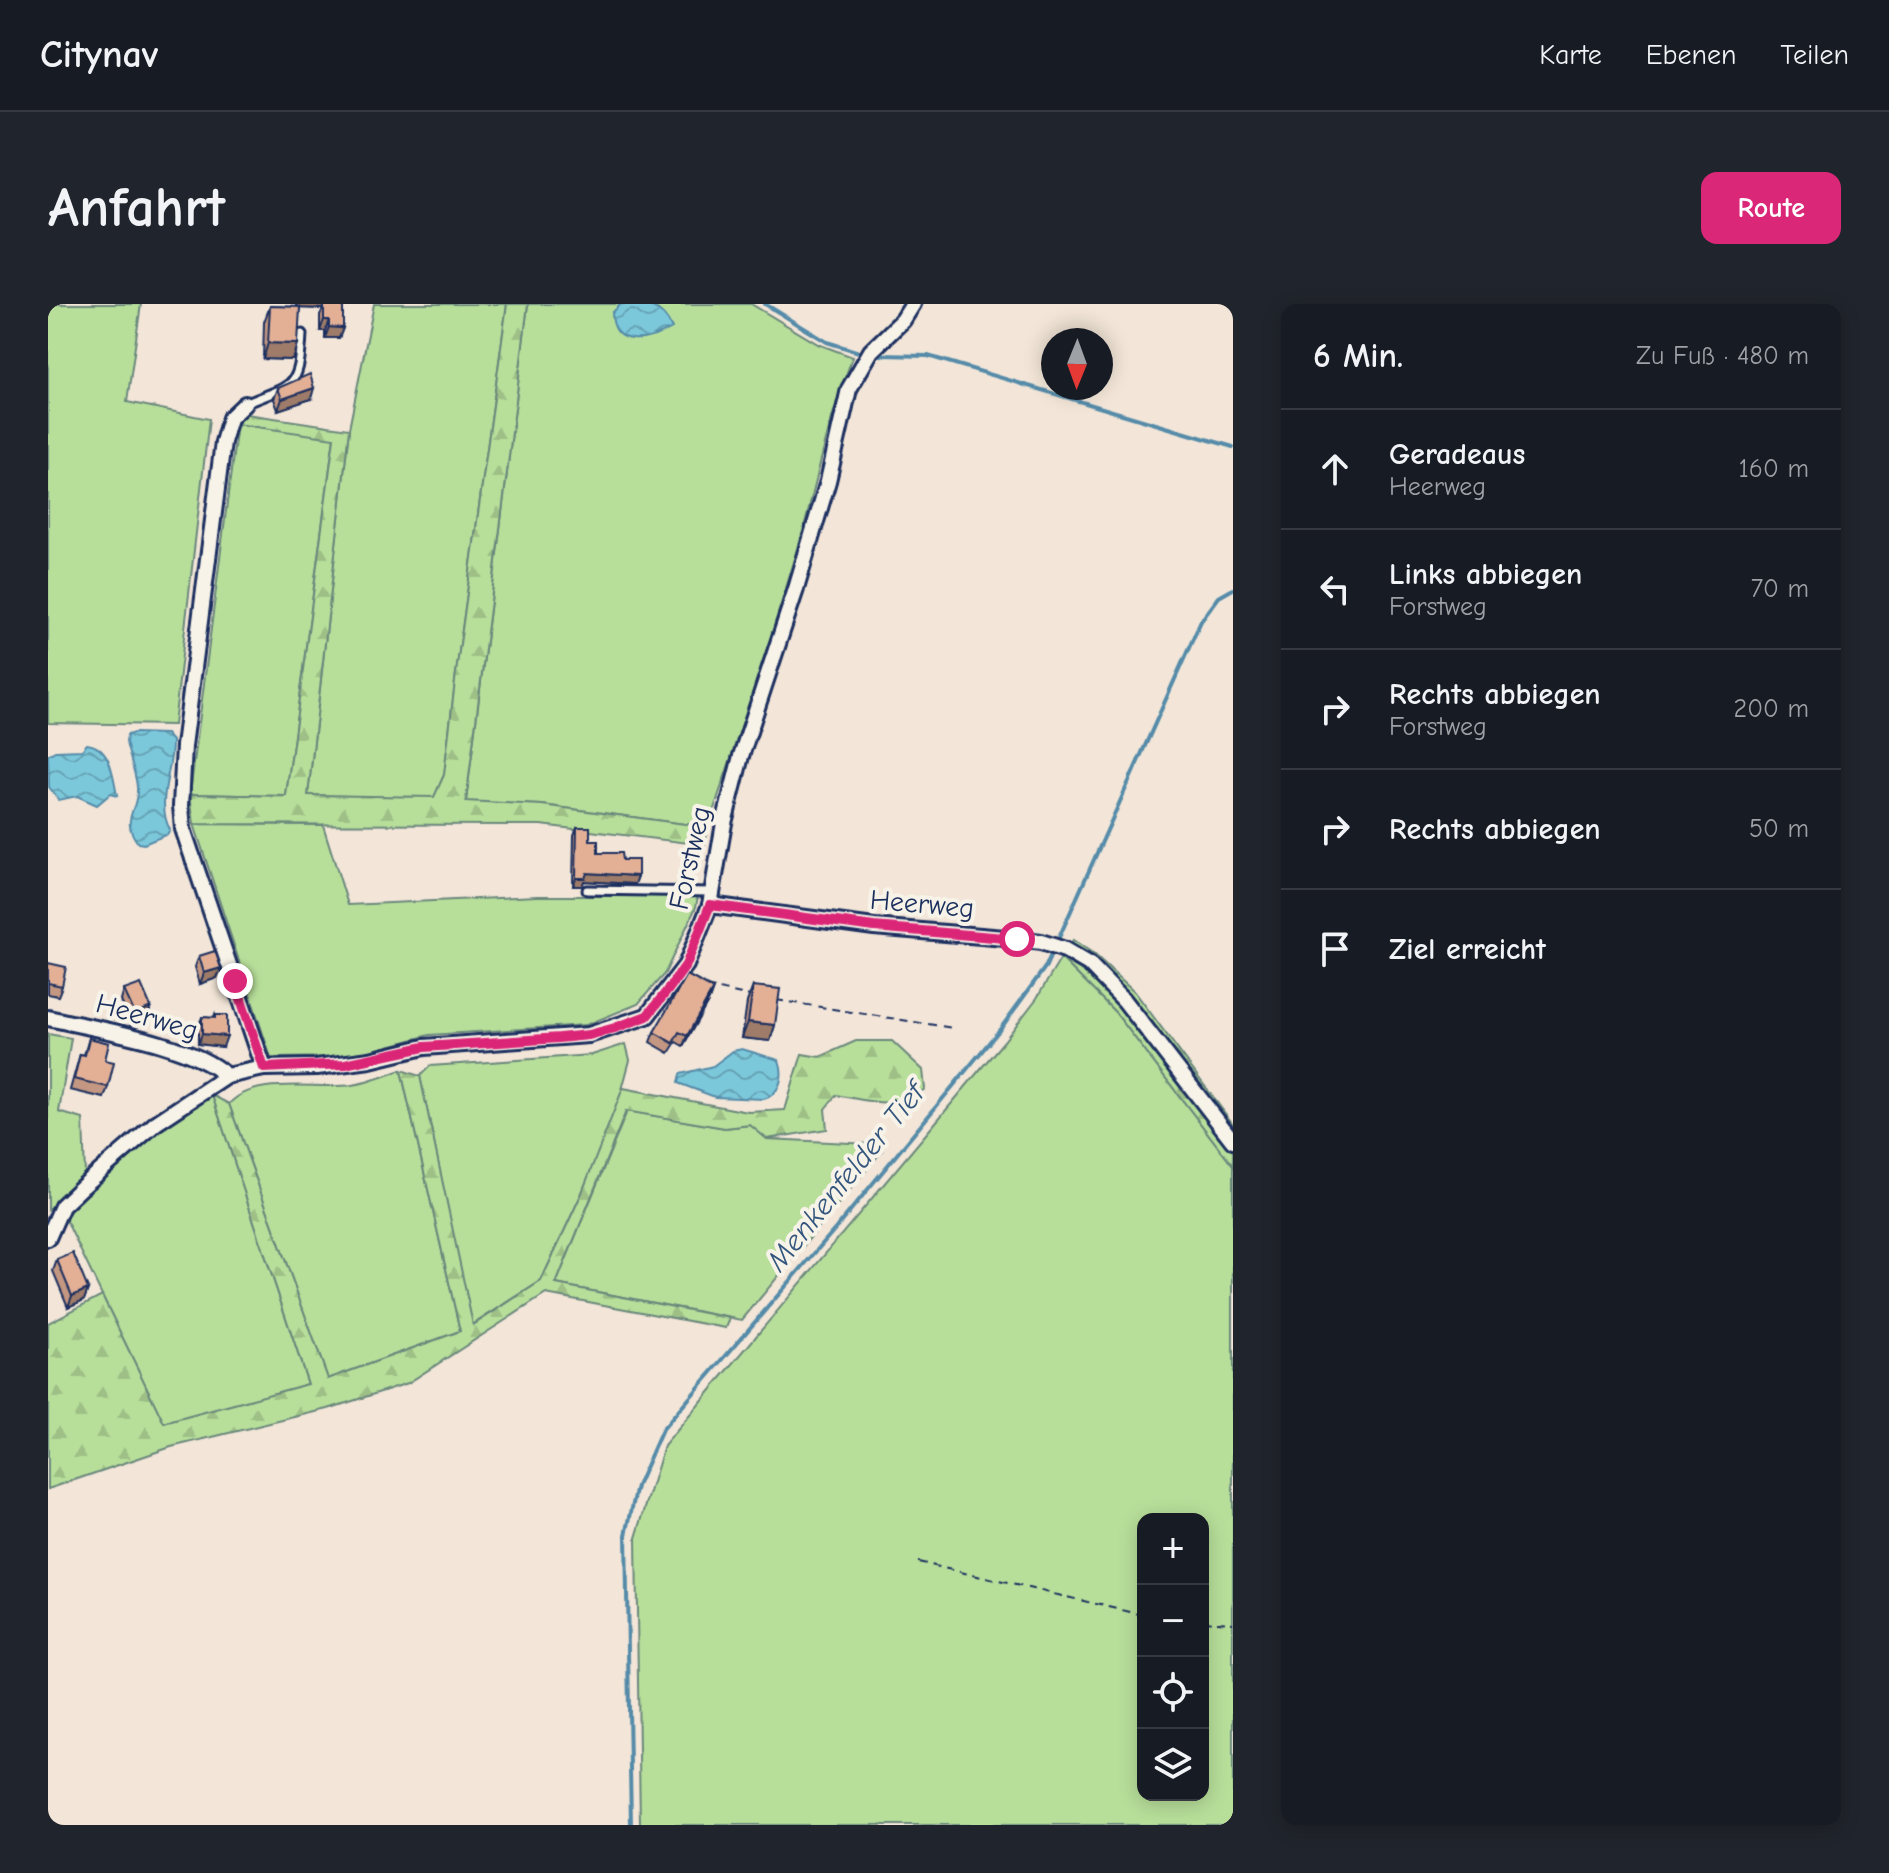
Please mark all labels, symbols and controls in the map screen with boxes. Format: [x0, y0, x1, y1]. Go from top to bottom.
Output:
text: Citynav [40, 33, 158, 77]
text: Karte [1539, 39, 1602, 71]
text: Ebenen [1646, 39, 1737, 71]
text: Teilen [1781, 39, 1849, 71]
button: Route [1701, 172, 1841, 244]
text: Anfahrt [48, 176, 225, 240]
north arrow [1041, 328, 1113, 400]
text: 6 Min. [1313, 336, 1403, 376]
text: Zu Fuß · 480 m [1636, 341, 1809, 371]
text: Geradeaus [1389, 437, 1525, 472]
icon: ahead [1313, 447, 1357, 491]
text: 160 m [1739, 454, 1809, 484]
text: Heerweg [1389, 472, 1486, 502]
text: Links abbiegen [1389, 557, 1582, 592]
icon: left [1313, 567, 1357, 611]
text: 70 m [1751, 574, 1809, 604]
text: Forstweg [1389, 592, 1487, 622]
text: Rechts abbiegen [1389, 677, 1601, 712]
icon: right [1313, 687, 1357, 731]
text: 200 m [1734, 694, 1809, 724]
text: Forstweg [1389, 712, 1487, 742]
street label: Forstweg [663, 803, 717, 913]
icon: right [1313, 807, 1357, 851]
text: Rechts abbiegen [1389, 812, 1601, 847]
text: 50 m [1749, 814, 1809, 844]
street label: Heerweg [869, 884, 975, 924]
route start [999, 921, 1035, 957]
icon: arrive [1313, 927, 1357, 971]
text: Ziel erreicht [1389, 932, 1546, 967]
route end [217, 963, 253, 999]
street label: Heerweg [92, 987, 202, 1047]
water label: Menkenfelder Tief [759, 1073, 935, 1279]
map controls [1137, 1513, 1209, 1801]
button: + [1137, 1513, 1209, 1585]
button: − [1137, 1585, 1209, 1657]
button: locate [1137, 1657, 1209, 1729]
button: layers [1137, 1729, 1209, 1801]

